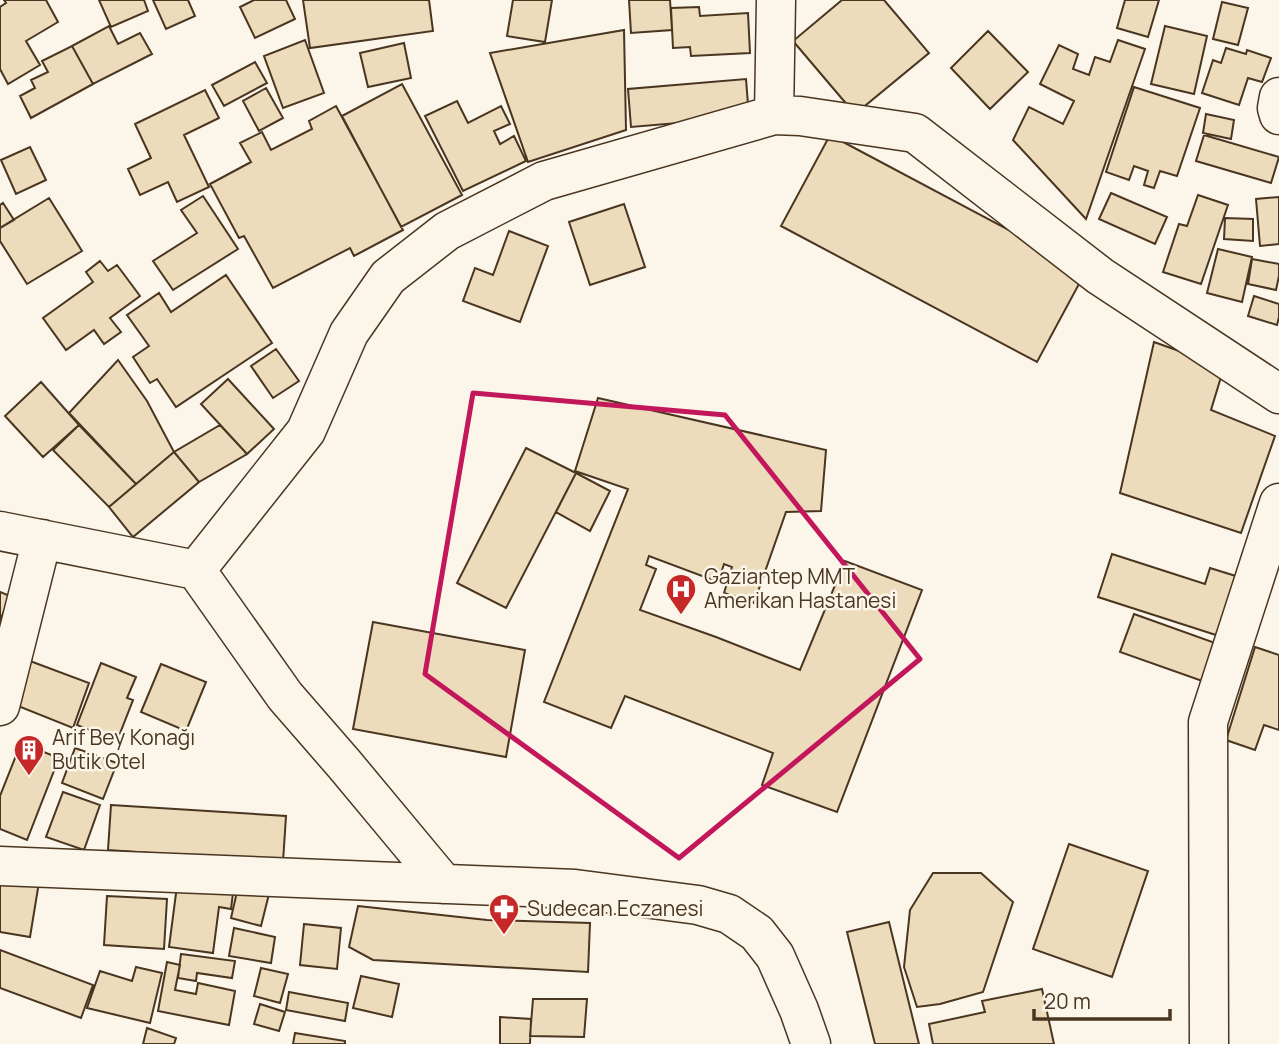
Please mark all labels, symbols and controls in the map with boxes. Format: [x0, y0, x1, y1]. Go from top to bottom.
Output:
place label: Gaziantep MMT Amerikan Hastanesi [704, 562, 896, 614]
hospital icon: Gaziantep MMT Amerikan Hastanesi [664, 572, 698, 616]
place label: Arif Bey Konağı Butik Otel [52, 723, 195, 775]
building icon: Arif Bey Konağı Butik Otel [12, 733, 46, 777]
pharmacy icon: Sudecan Eczanesi [487, 892, 521, 936]
place label: Sudecan Eczanesi [527, 894, 703, 922]
scale bar [1034, 978, 1170, 1022]
text: 20 m [1044, 987, 1091, 1015]

